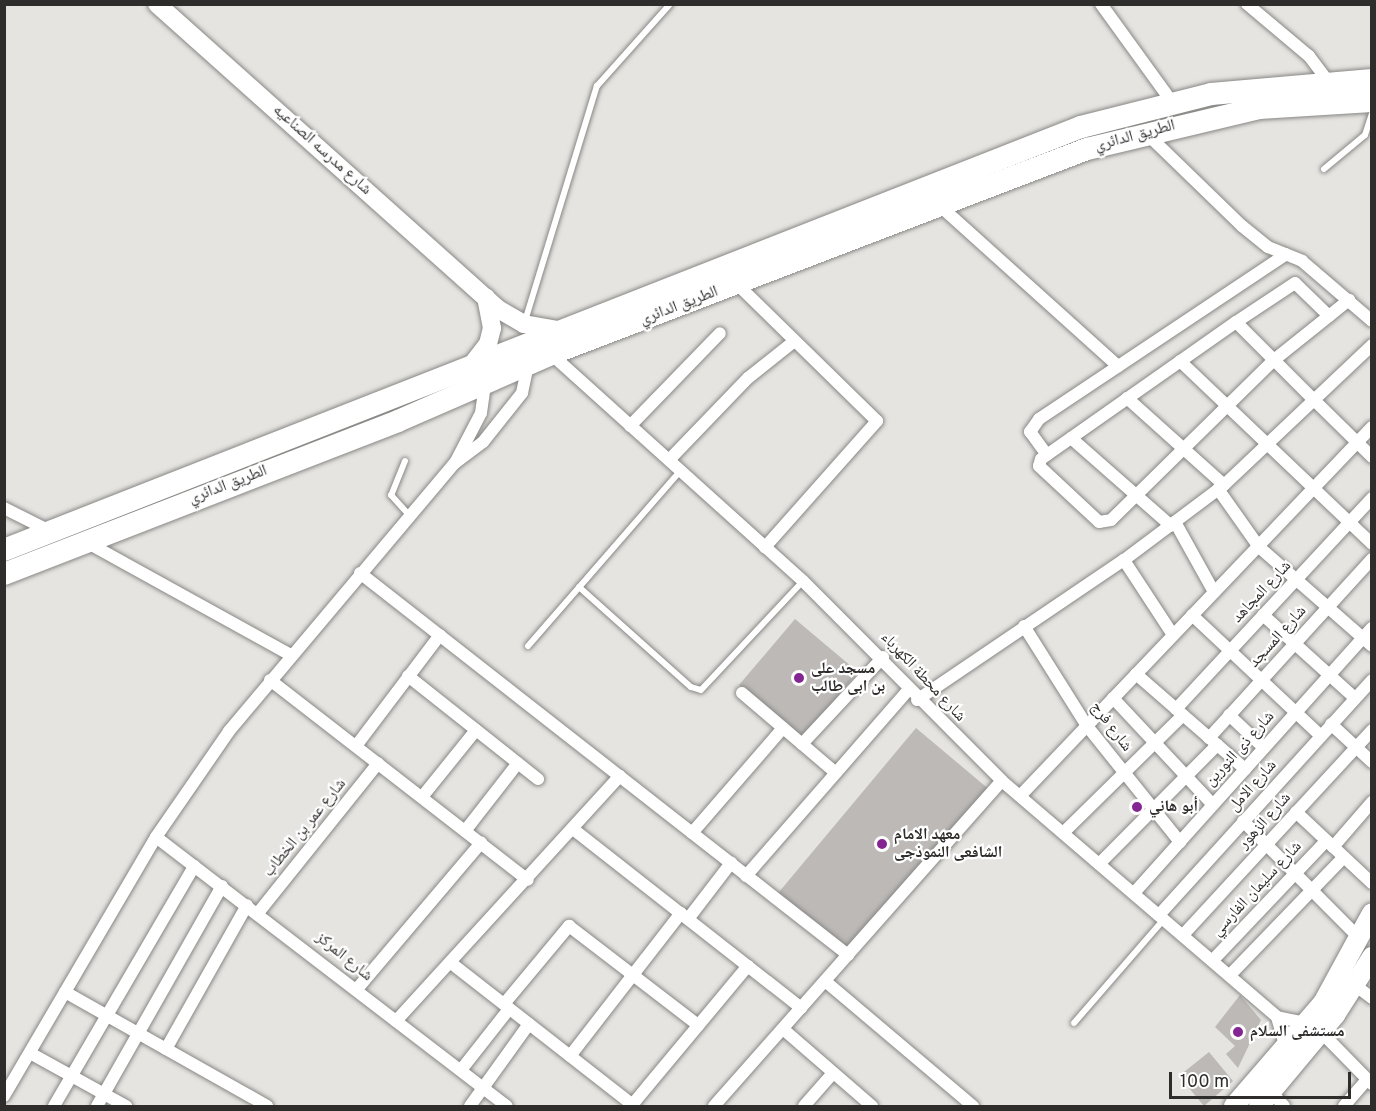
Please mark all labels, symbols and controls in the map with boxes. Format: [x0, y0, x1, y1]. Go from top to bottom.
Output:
street label: شارع مدرسه الصناعيه [269, 101, 375, 199]
street label: الطريق الدائري [1093, 116, 1177, 156]
street label: الطريق الدائري [637, 282, 721, 330]
street label: الطريق الدائري [186, 461, 270, 509]
street label: شارع المجاهد [1228, 557, 1296, 627]
street label: شارع المسجد [1245, 602, 1311, 672]
street label: شارع محطة الكهرباء [877, 628, 969, 726]
place label: مسجد على بن ابى طالب [811, 659, 885, 697]
marker: مسجد على بن ابى طالب [792, 671, 806, 685]
street label: شارع فرج [1086, 698, 1136, 756]
street label: شارع ذى النورين [1201, 707, 1279, 791]
street label: شارع الامل [1225, 756, 1281, 816]
street label: شارع عمر بن الخطاب [259, 775, 351, 881]
street label: شارع الزهور [1235, 789, 1295, 853]
place label: أبو هاني [1149, 797, 1198, 817]
marker: أبو هاني [1130, 800, 1144, 814]
place label: معهد الامام الشافعى النموذجى [894, 825, 1002, 863]
marker: معهد الامام الشافعى النموذجى [875, 837, 889, 851]
street label: شارع سليمان الفارسي [1208, 837, 1306, 941]
street label: شارع المركز [312, 928, 376, 986]
place label: مستشفى السلام [1250, 1022, 1345, 1042]
marker: مستشفى السلام [1231, 1025, 1245, 1039]
scale bar [1172, 1060, 1354, 1098]
text: 100 m [1180, 1071, 1229, 1094]

